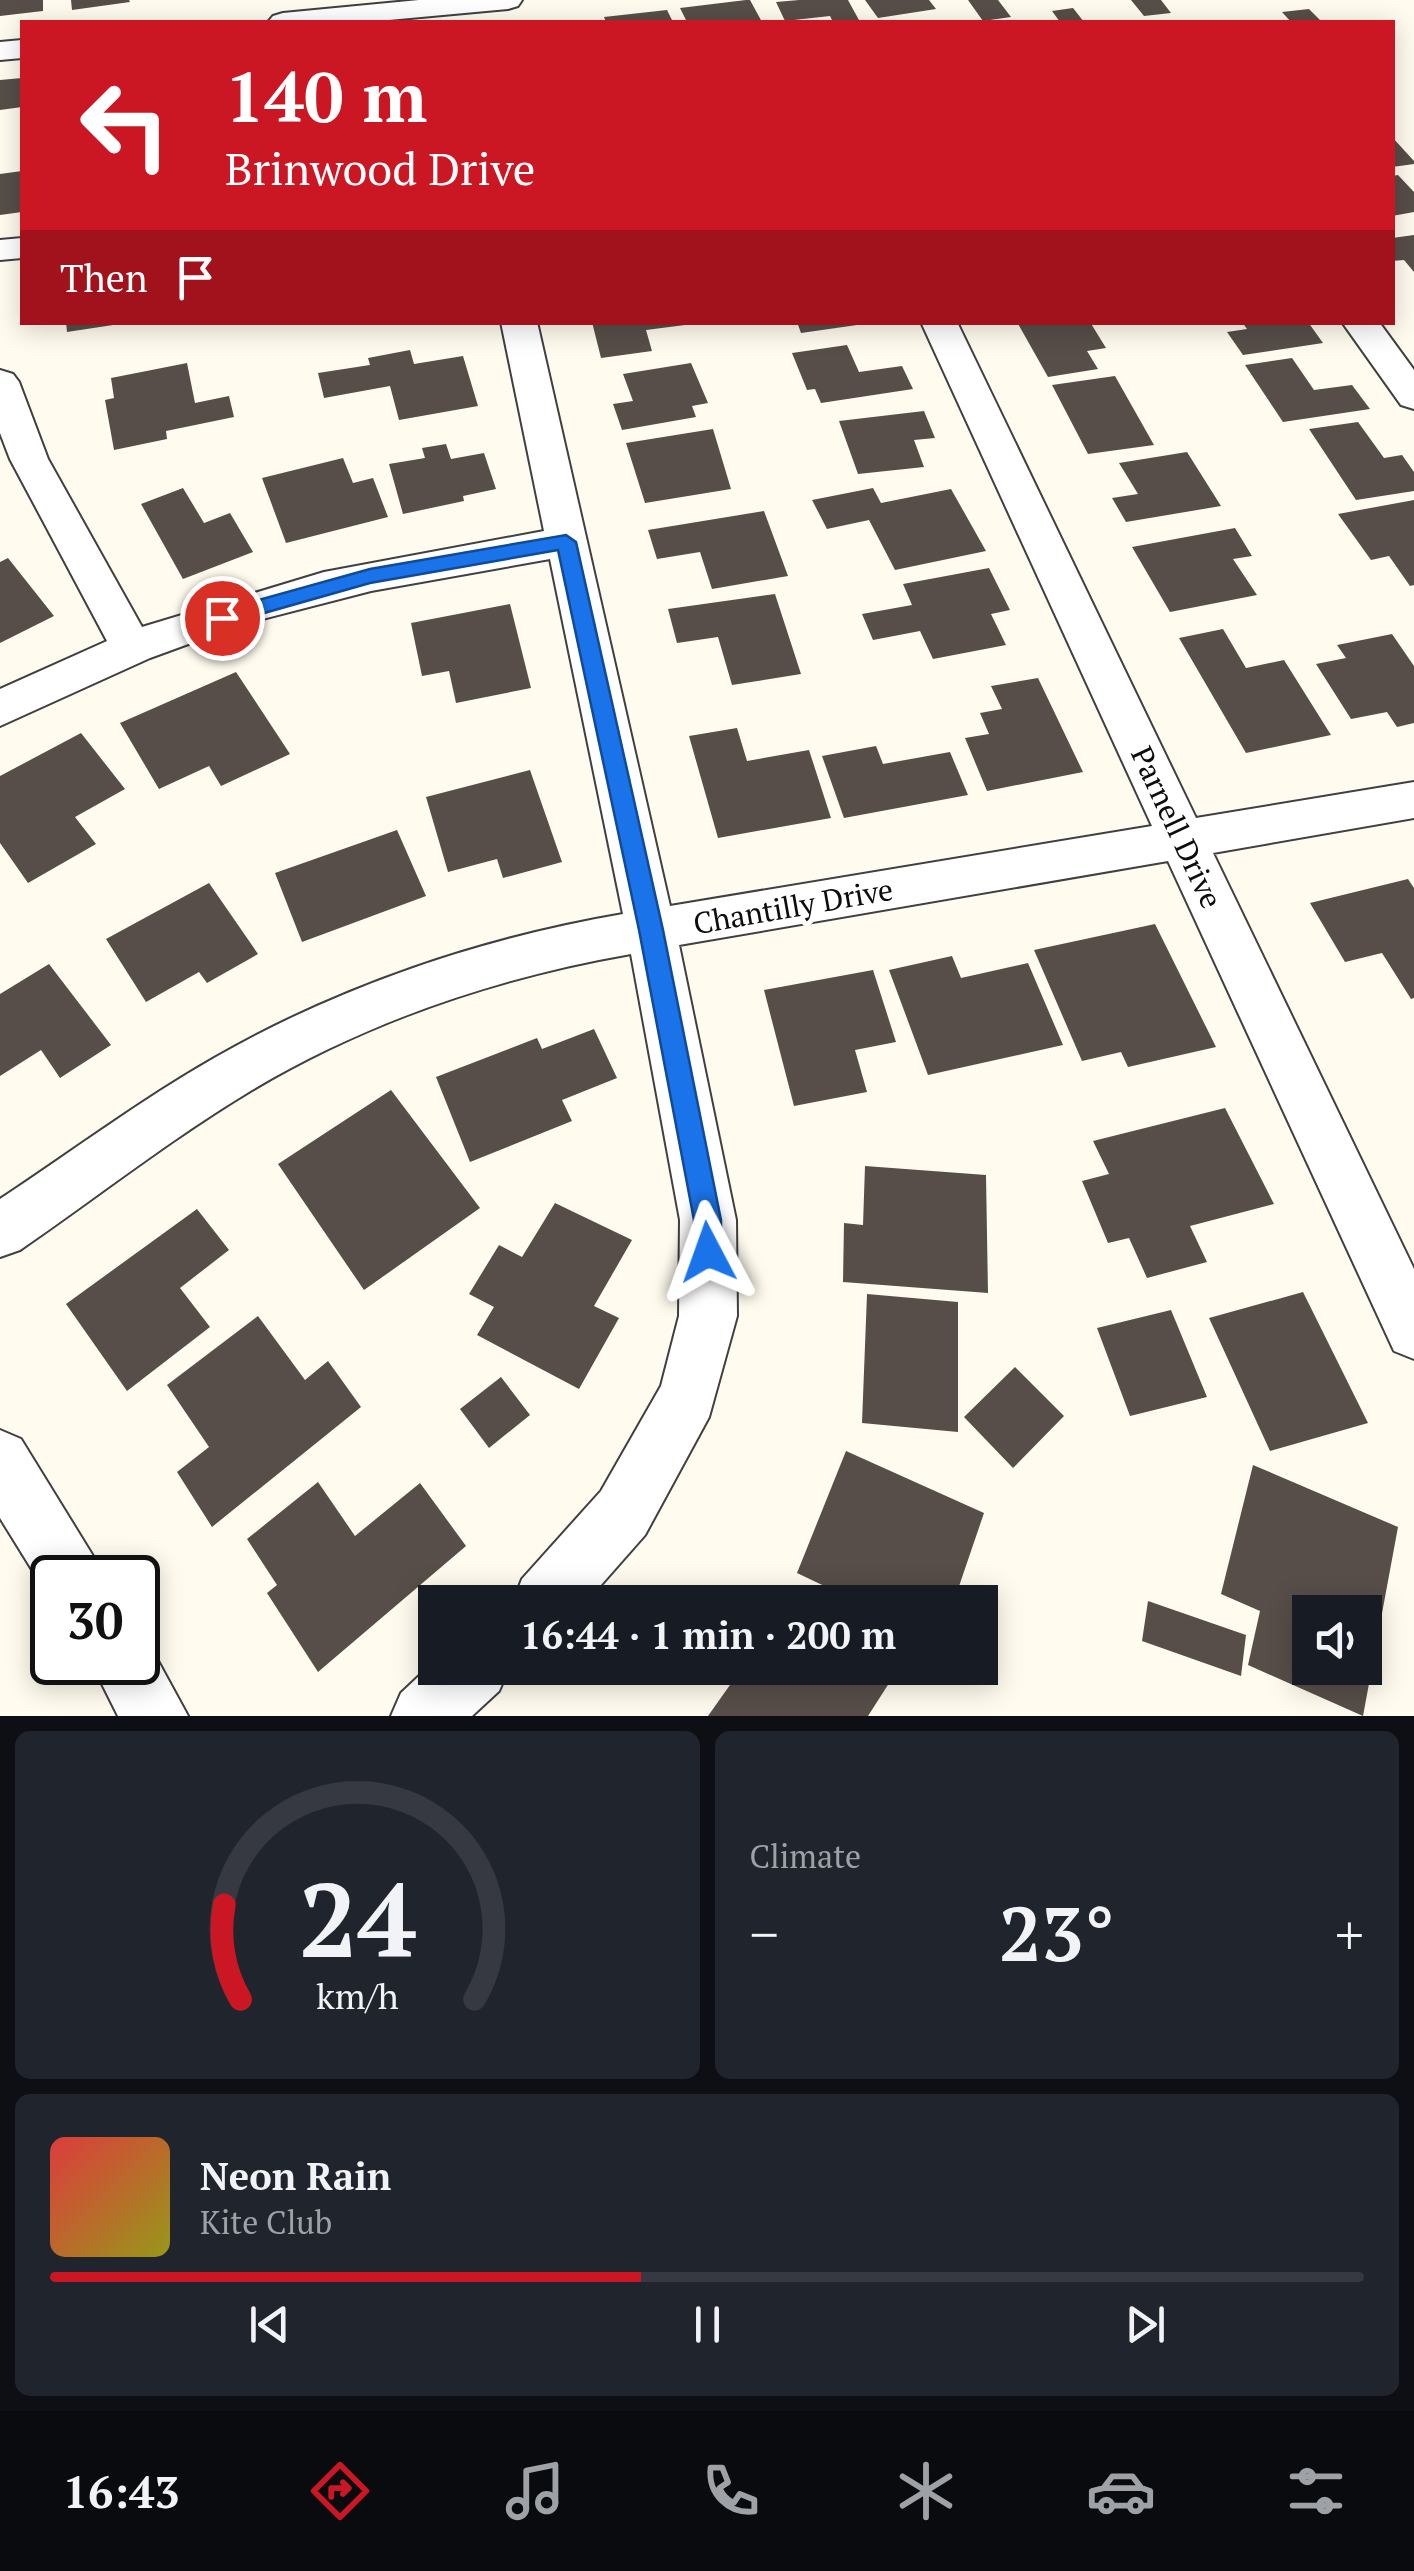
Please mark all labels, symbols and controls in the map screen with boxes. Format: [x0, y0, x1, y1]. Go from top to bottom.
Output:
text: 140 m [225, 49, 427, 142]
icon: left [60, 60, 190, 190]
text: Brinwood Drive [225, 138, 535, 198]
icon: arrive [168, 250, 223, 305]
text: Then [60, 253, 148, 303]
pin [180, 576, 265, 661]
icon: arrive [195, 591, 250, 646]
street label: Parnell Drive [1122, 740, 1232, 914]
street label: Chantilly Drive [690, 869, 896, 943]
position arrow [656, 1200, 760, 1304]
speed limit sign: 30 [30, 1555, 160, 1685]
map controls [1292, 1595, 1382, 1685]
button: sound [1292, 1595, 1382, 1685]
text: 16:44 · 1 min · 200 m [520, 1610, 896, 1660]
text: Climate [750, 1835, 861, 1877]
text: 24 [298, 1849, 416, 1987]
text: 23° [999, 1883, 1115, 1982]
text: − [750, 1897, 779, 1970]
text: + [1335, 1897, 1364, 1970]
text: km/h [316, 1972, 399, 2019]
text: Neon Rain [200, 2151, 391, 2201]
text: Kite Club [200, 2201, 332, 2243]
icon: previous [242, 2297, 297, 2352]
icon: pause [680, 2297, 735, 2352]
icon: next [1118, 2297, 1173, 2352]
icon: directions [305, 2456, 375, 2526]
icon: music [500, 2456, 570, 2526]
icon: phone [696, 2456, 766, 2526]
icon: climate [891, 2456, 961, 2526]
icon: car [1086, 2456, 1156, 2526]
icon: filters [1281, 2456, 1351, 2526]
text: 16:43 [63, 2461, 180, 2521]

